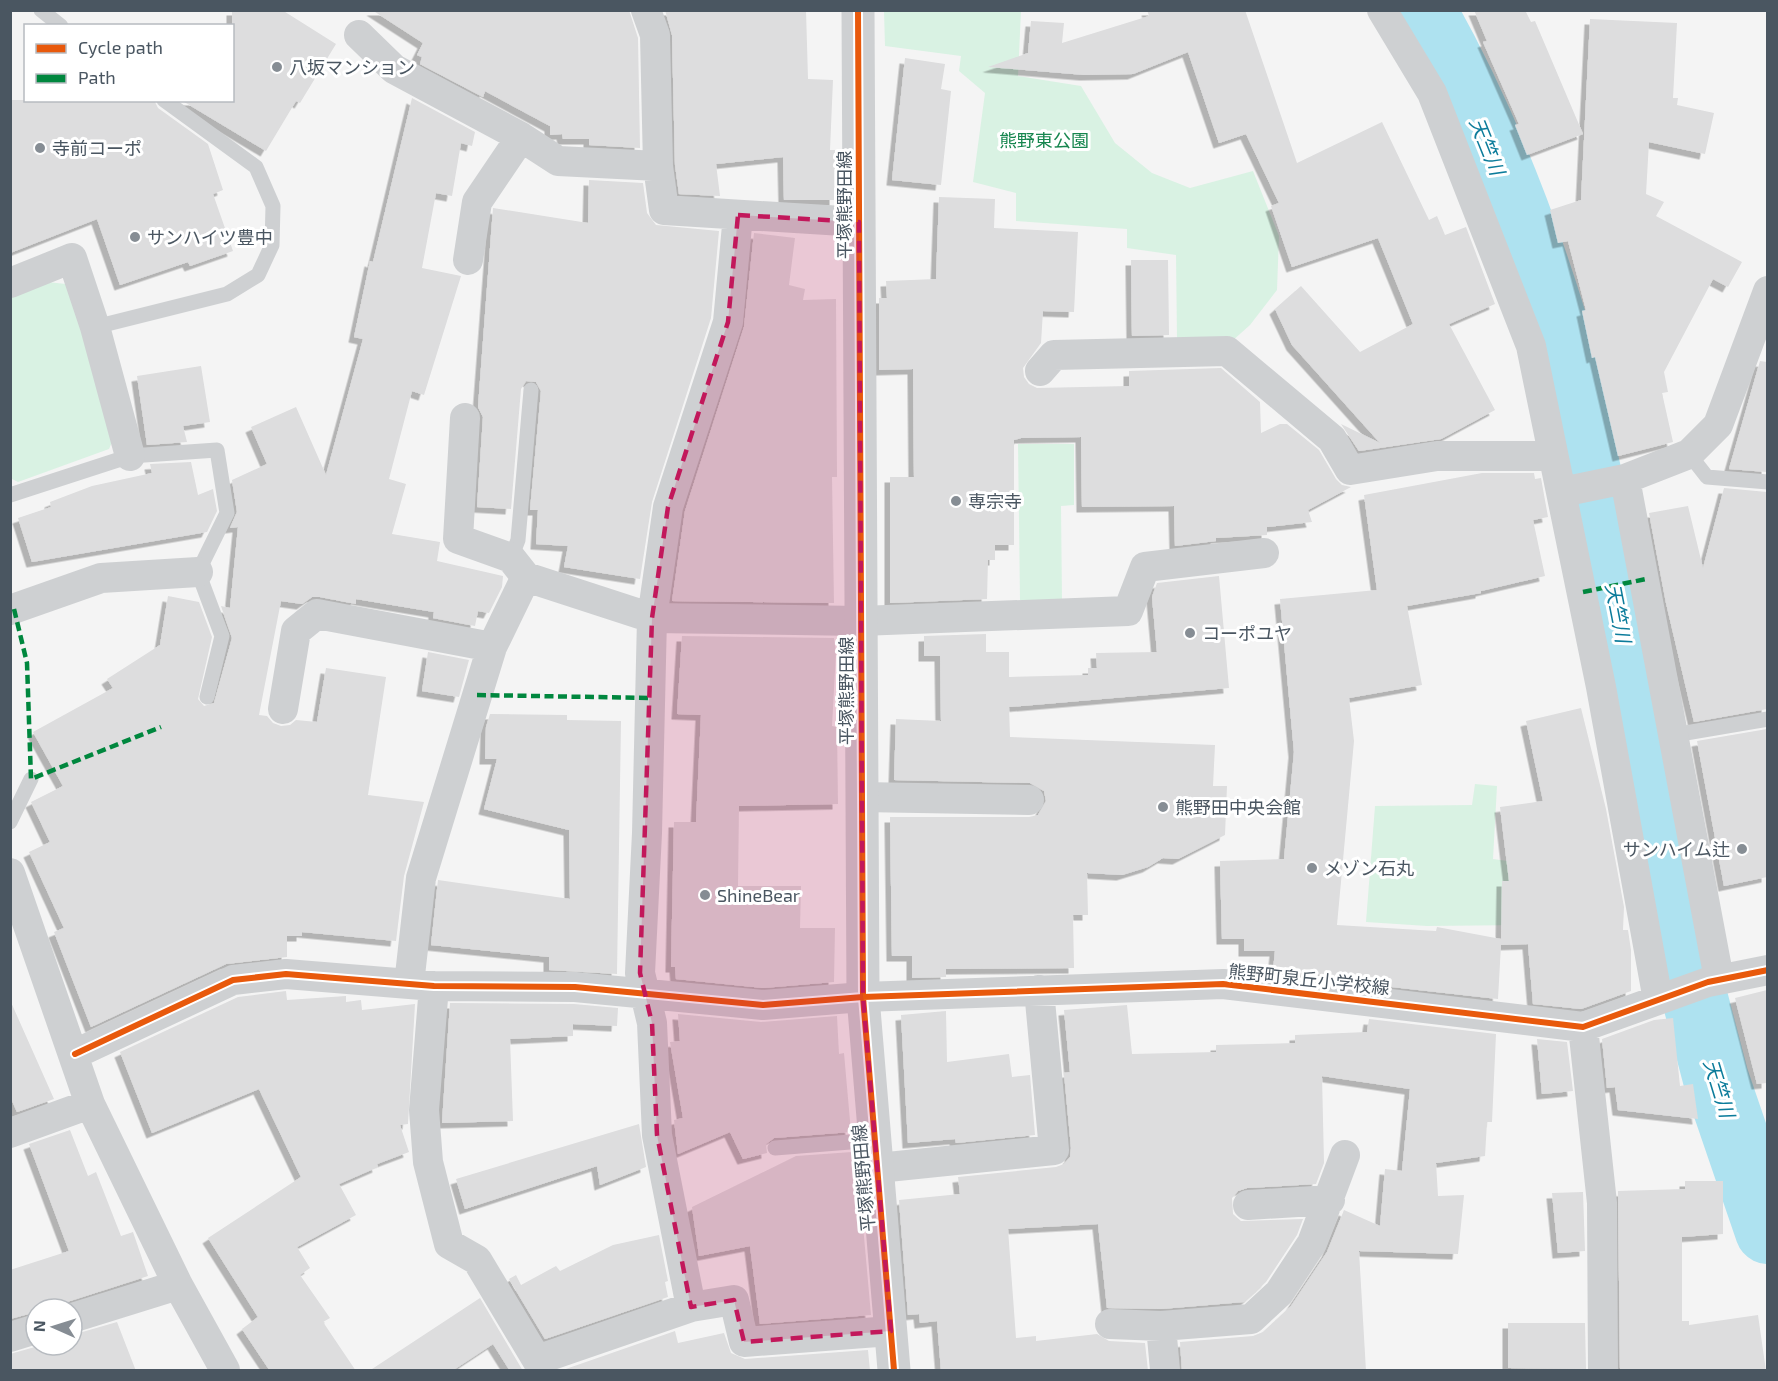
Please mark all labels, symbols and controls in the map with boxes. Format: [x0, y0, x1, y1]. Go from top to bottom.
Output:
legend [24, 24, 234, 102]
text: Cycle path [78, 36, 163, 58]
place label: 八坂マンション [289, 56, 415, 78]
marker: 八坂マンション [270, 60, 284, 74]
text: Path [78, 66, 116, 88]
water label: 天竺川 [1466, 114, 1511, 180]
park label: 熊野東公園 [999, 129, 1089, 151]
place label: 寺前コーポ [52, 137, 142, 159]
marker: 寺前コーポ [33, 141, 47, 155]
street label: 平塚熊野田線 [833, 151, 855, 259]
place label: サンハイツ豊中 [147, 226, 273, 248]
marker: サンハイツ豊中 [128, 230, 142, 244]
place label: 専宗寺 [968, 490, 1022, 512]
marker: 専宗寺 [949, 494, 963, 508]
water label: 天竺川 [1601, 581, 1637, 647]
place label: コーポユヤ [1202, 622, 1292, 644]
marker: コーポユヤ [1183, 626, 1197, 640]
street label: 平塚熊野田線 [835, 637, 857, 745]
place label: 熊野田中央会館 [1175, 796, 1301, 818]
marker: 熊野田中央会館 [1156, 800, 1170, 814]
place label: サンハイム辻 [1623, 838, 1730, 860]
marker: サンハイム辻 [1735, 842, 1749, 856]
place label: メゾン石丸 [1324, 857, 1414, 879]
marker: メゾン石丸 [1305, 861, 1319, 875]
place label: ShineBear [717, 884, 800, 906]
marker: ShineBear [698, 888, 712, 902]
street label: 熊野町泉丘小学校線 [1227, 960, 1391, 998]
water label: 天竺川 [1700, 1056, 1741, 1122]
street label: 平塚熊野田線 [847, 1123, 879, 1233]
north arrow [24, 1297, 84, 1357]
text: N [29, 1320, 48, 1332]

